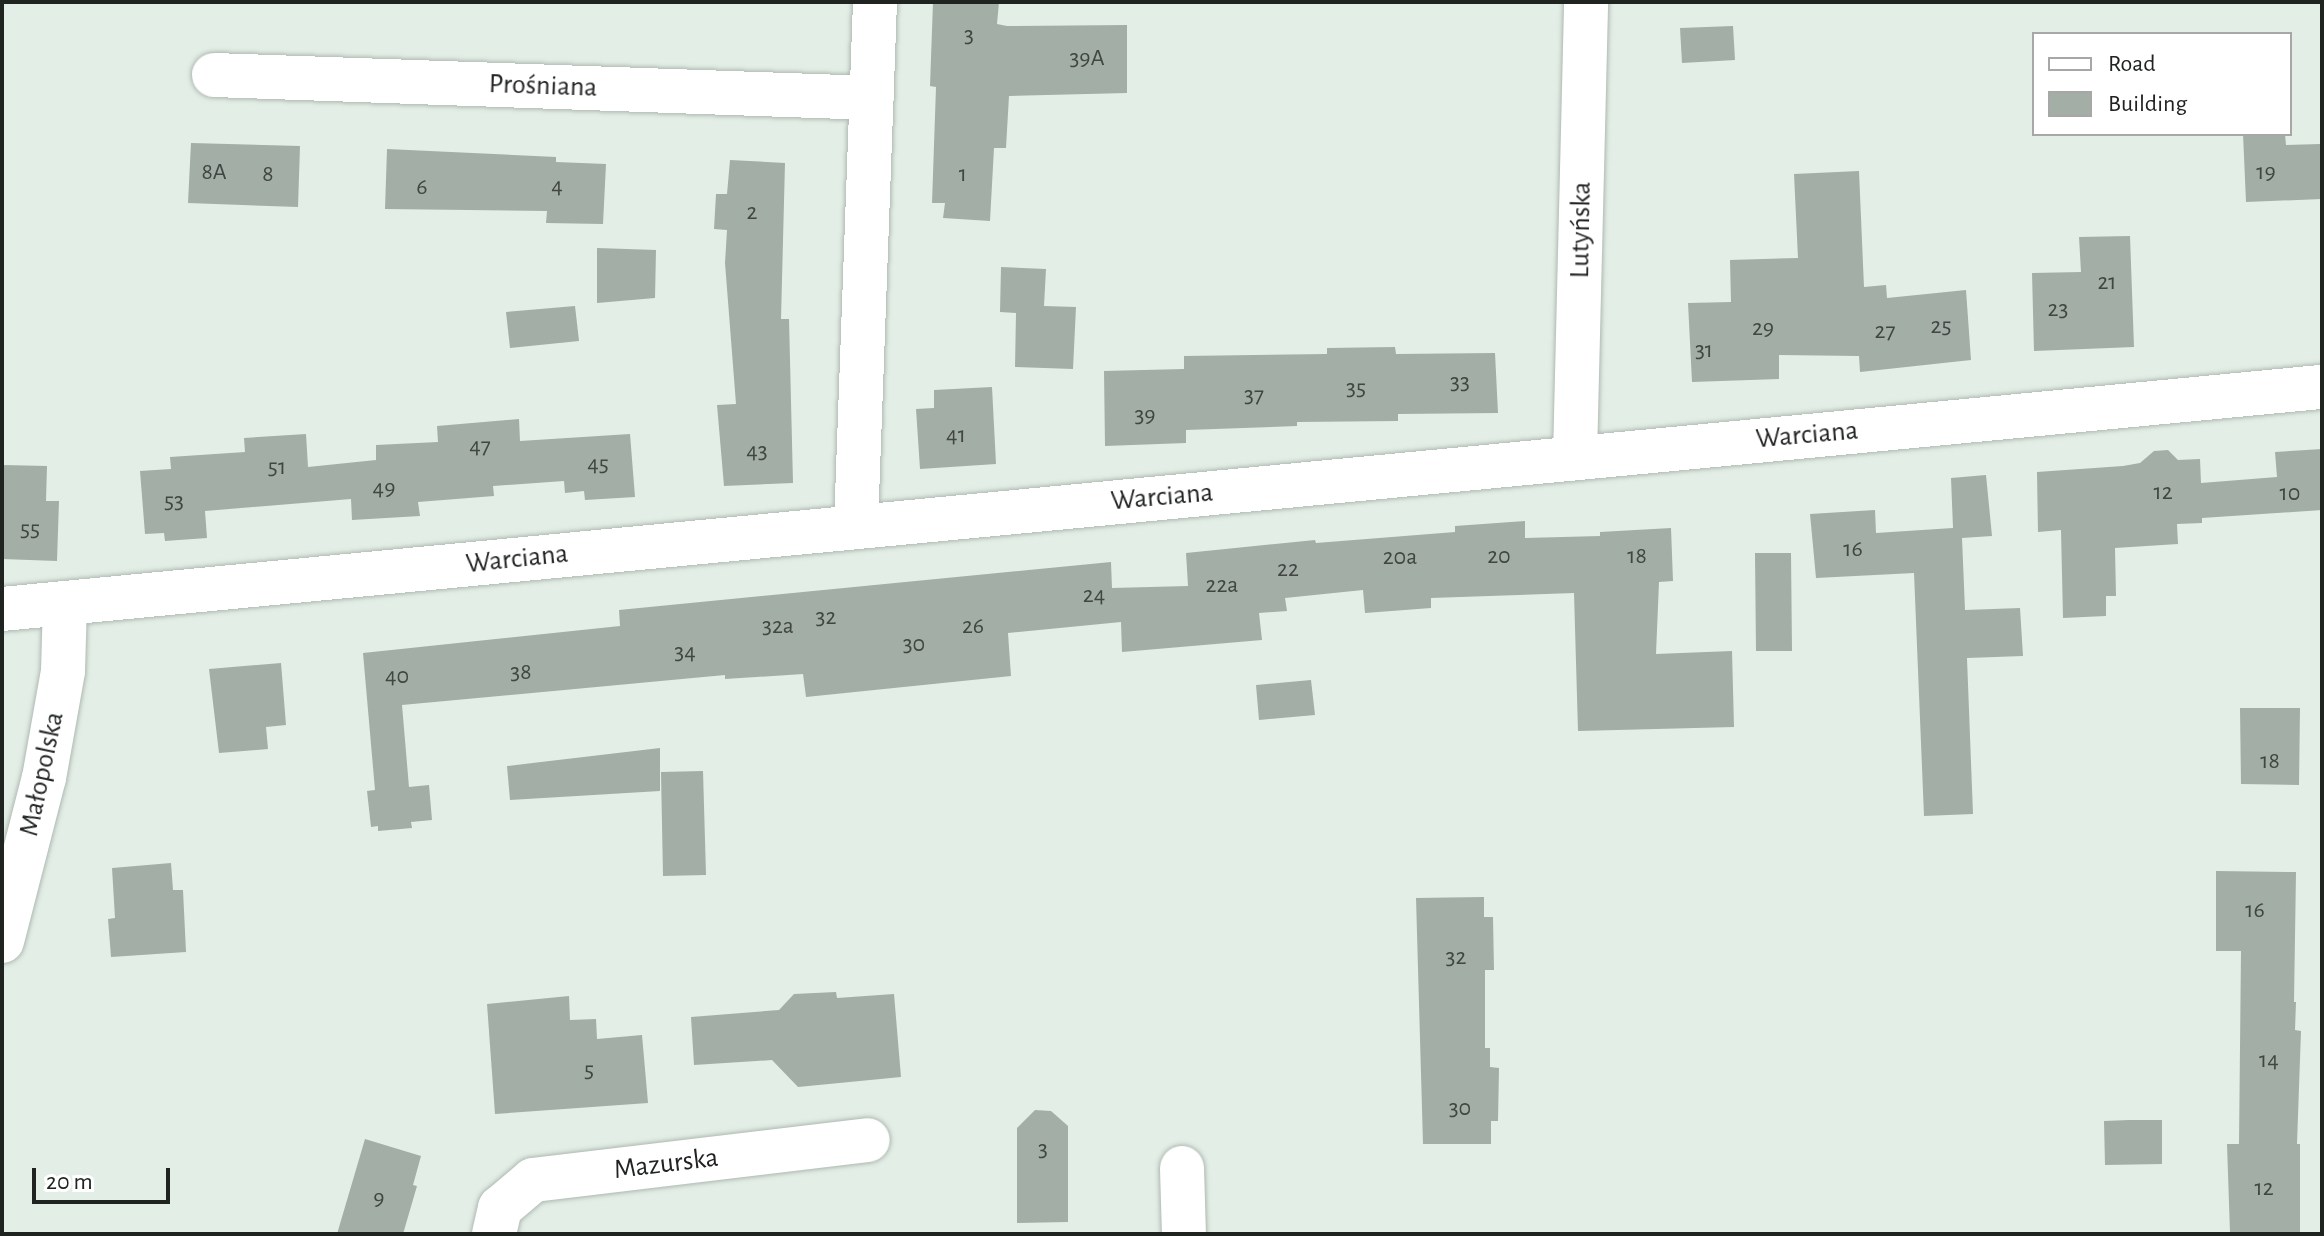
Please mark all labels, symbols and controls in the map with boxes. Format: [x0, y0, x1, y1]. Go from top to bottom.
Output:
house number: 3 [964, 22, 974, 50]
legend [2032, 32, 2292, 136]
house number: 39A [1069, 45, 1105, 73]
text: Road [2108, 52, 2156, 76]
street label: Prośniana [488, 67, 598, 105]
text: Building [2108, 92, 2187, 116]
house number: 8A [201, 159, 227, 187]
house number: 19 [2256, 159, 2276, 187]
house number: 8 [262, 161, 274, 189]
house number: 1 [959, 161, 967, 189]
house number: 4 [551, 173, 563, 201]
house number: 6 [416, 174, 428, 202]
street label: Lutyńska [1563, 181, 1599, 279]
house number: 2 [747, 199, 757, 227]
house number: 21 [2097, 269, 2117, 297]
house number: 23 [2048, 296, 2068, 324]
house number: 25 [1931, 313, 1951, 341]
house number: 29 [1752, 315, 1774, 343]
house number: 27 [1875, 318, 1895, 346]
house number: 31 [1695, 337, 1713, 365]
house number: 33 [1450, 369, 1470, 397]
house number: 35 [1346, 375, 1366, 403]
house number: 37 [1244, 382, 1264, 410]
house number: 39 [1134, 402, 1156, 430]
street label: Warciana [1754, 414, 1860, 456]
house number: 41 [946, 422, 966, 450]
house number: 47 [469, 433, 491, 461]
house number: 43 [746, 438, 768, 466]
house number: 45 [587, 451, 609, 479]
house number: 51 [268, 454, 286, 482]
house number: 49 [373, 475, 395, 503]
street label: Warciana [1109, 476, 1215, 518]
house number: 12 [2153, 479, 2173, 507]
house number: 10 [2280, 480, 2300, 508]
house number: 53 [164, 488, 184, 516]
house number: 55 [20, 516, 40, 544]
house number: 16 [1843, 536, 1863, 564]
street label: Warciana [464, 537, 570, 581]
house number: 20 [1487, 543, 1511, 571]
house number: 18 [1627, 543, 1647, 571]
house number: 20a [1383, 544, 1417, 572]
house number: 22 [1277, 556, 1299, 584]
house number: 22a [1206, 572, 1238, 600]
house number: 24 [1083, 582, 1105, 610]
house number: 32 [816, 604, 836, 632]
house number: 32a [762, 613, 794, 641]
house number: 26 [962, 613, 984, 641]
house number: 30 [903, 631, 925, 659]
house number: 34 [674, 639, 696, 667]
house number: 38 [510, 659, 532, 687]
house number: 40 [385, 663, 409, 691]
street label: Małopolska [12, 709, 72, 839]
house number: 18 [2260, 748, 2280, 776]
house number: 16 [2245, 897, 2265, 925]
house number: 32 [1446, 944, 1466, 972]
house number: 14 [2259, 1047, 2279, 1075]
house number: 5 [584, 1057, 594, 1085]
house number: 30 [1449, 1095, 1471, 1123]
house number: 3 [1038, 1136, 1048, 1164]
street label: Mazurska [612, 1141, 720, 1187]
scale bar [36, 1152, 174, 1202]
text: 20 m [46, 1170, 93, 1194]
house number: 12 [2254, 1175, 2274, 1203]
house number: 9 [373, 1185, 385, 1213]

